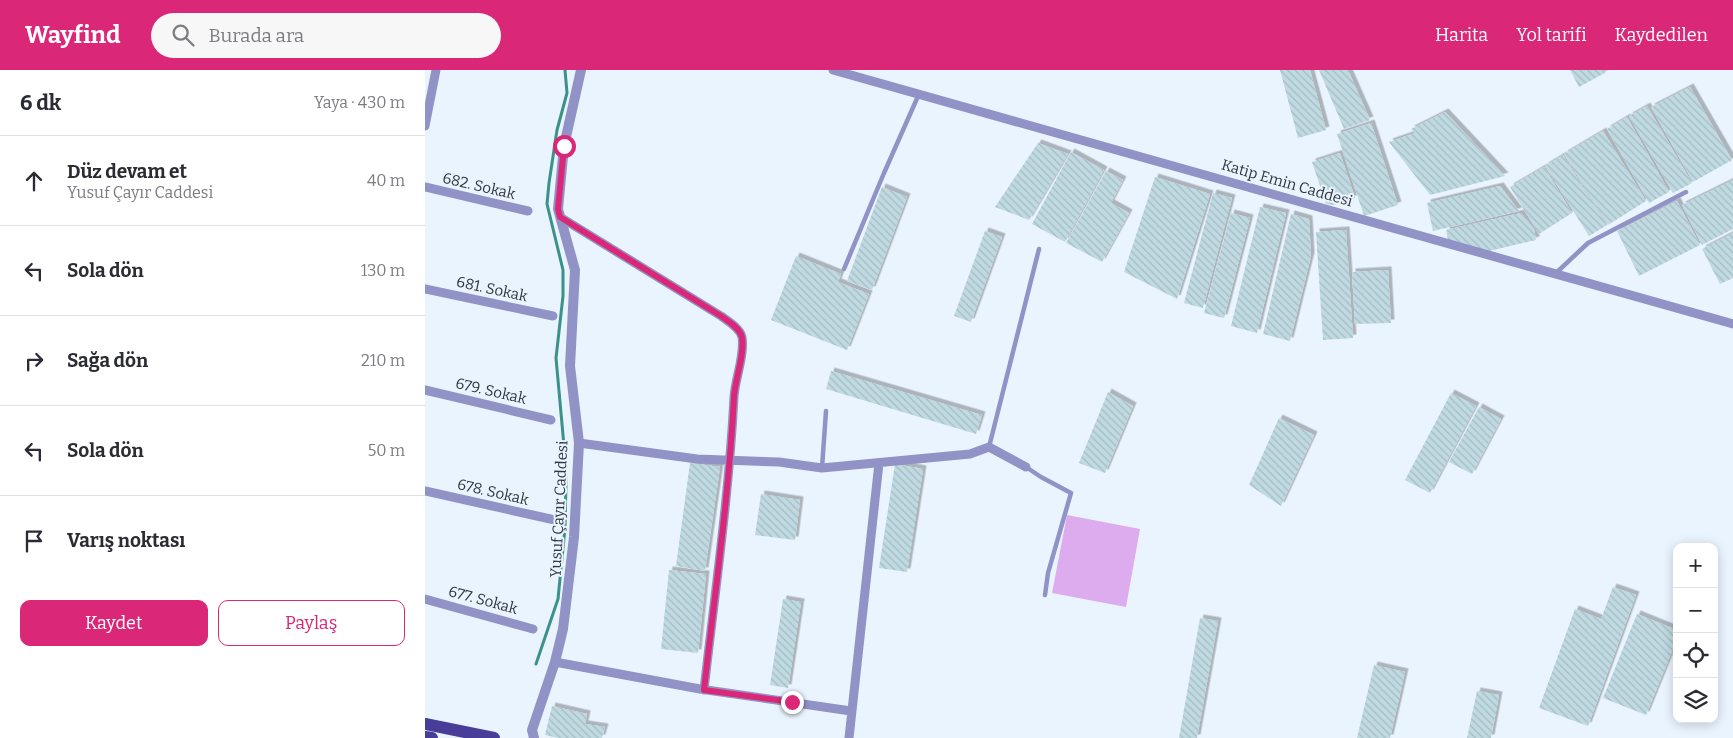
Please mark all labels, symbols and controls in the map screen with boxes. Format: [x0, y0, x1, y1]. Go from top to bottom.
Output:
search box [151, 13, 501, 58]
text: Wayfind [25, 21, 121, 49]
icon: search [169, 21, 197, 49]
text: Burada ara [209, 24, 304, 47]
text: Harita [1435, 24, 1488, 46]
text: Yol tarifi [1516, 24, 1587, 46]
text: Kaydedilen [1615, 24, 1708, 46]
text: 6 dk [20, 90, 61, 116]
text: Yaya · 430 m [314, 93, 405, 112]
route start [553, 135, 576, 158]
street label: Katip Emin Caddesi [1219, 156, 1355, 210]
text: Düz devam et [67, 160, 187, 183]
icon: ahead [20, 167, 48, 195]
street label: 682. Sokak [441, 169, 518, 203]
text: 40 m [367, 171, 405, 190]
text: Yusuf Çayır Caddesi [67, 183, 213, 202]
icon: left [20, 257, 48, 285]
text: Sola dön [67, 259, 144, 282]
text: 130 m [361, 261, 405, 280]
street label: 681. Sokak [455, 273, 530, 305]
icon: right [20, 347, 48, 375]
text: Sağa dön [67, 349, 148, 372]
text: 210 m [361, 351, 405, 370]
street label: 679. Sokak [454, 374, 529, 408]
icon: left [20, 437, 48, 465]
text: Sola dön [67, 439, 144, 462]
street label: Yusuf Çayır Caddesi [546, 440, 572, 578]
text: 50 m [368, 441, 405, 460]
street label: 678. Sokak [456, 475, 531, 509]
icon: arrive [20, 527, 48, 555]
text: Varış noktası [67, 529, 185, 552]
map controls [1673, 543, 1718, 723]
button: + [1673, 543, 1718, 588]
street label: 677. Sokak [446, 582, 520, 618]
button: − [1673, 588, 1718, 633]
button: Kaydet [20, 600, 208, 646]
button: Paylaş [218, 600, 405, 646]
button: locate [1673, 633, 1718, 678]
button: layers [1673, 678, 1718, 723]
route end [781, 691, 804, 714]

